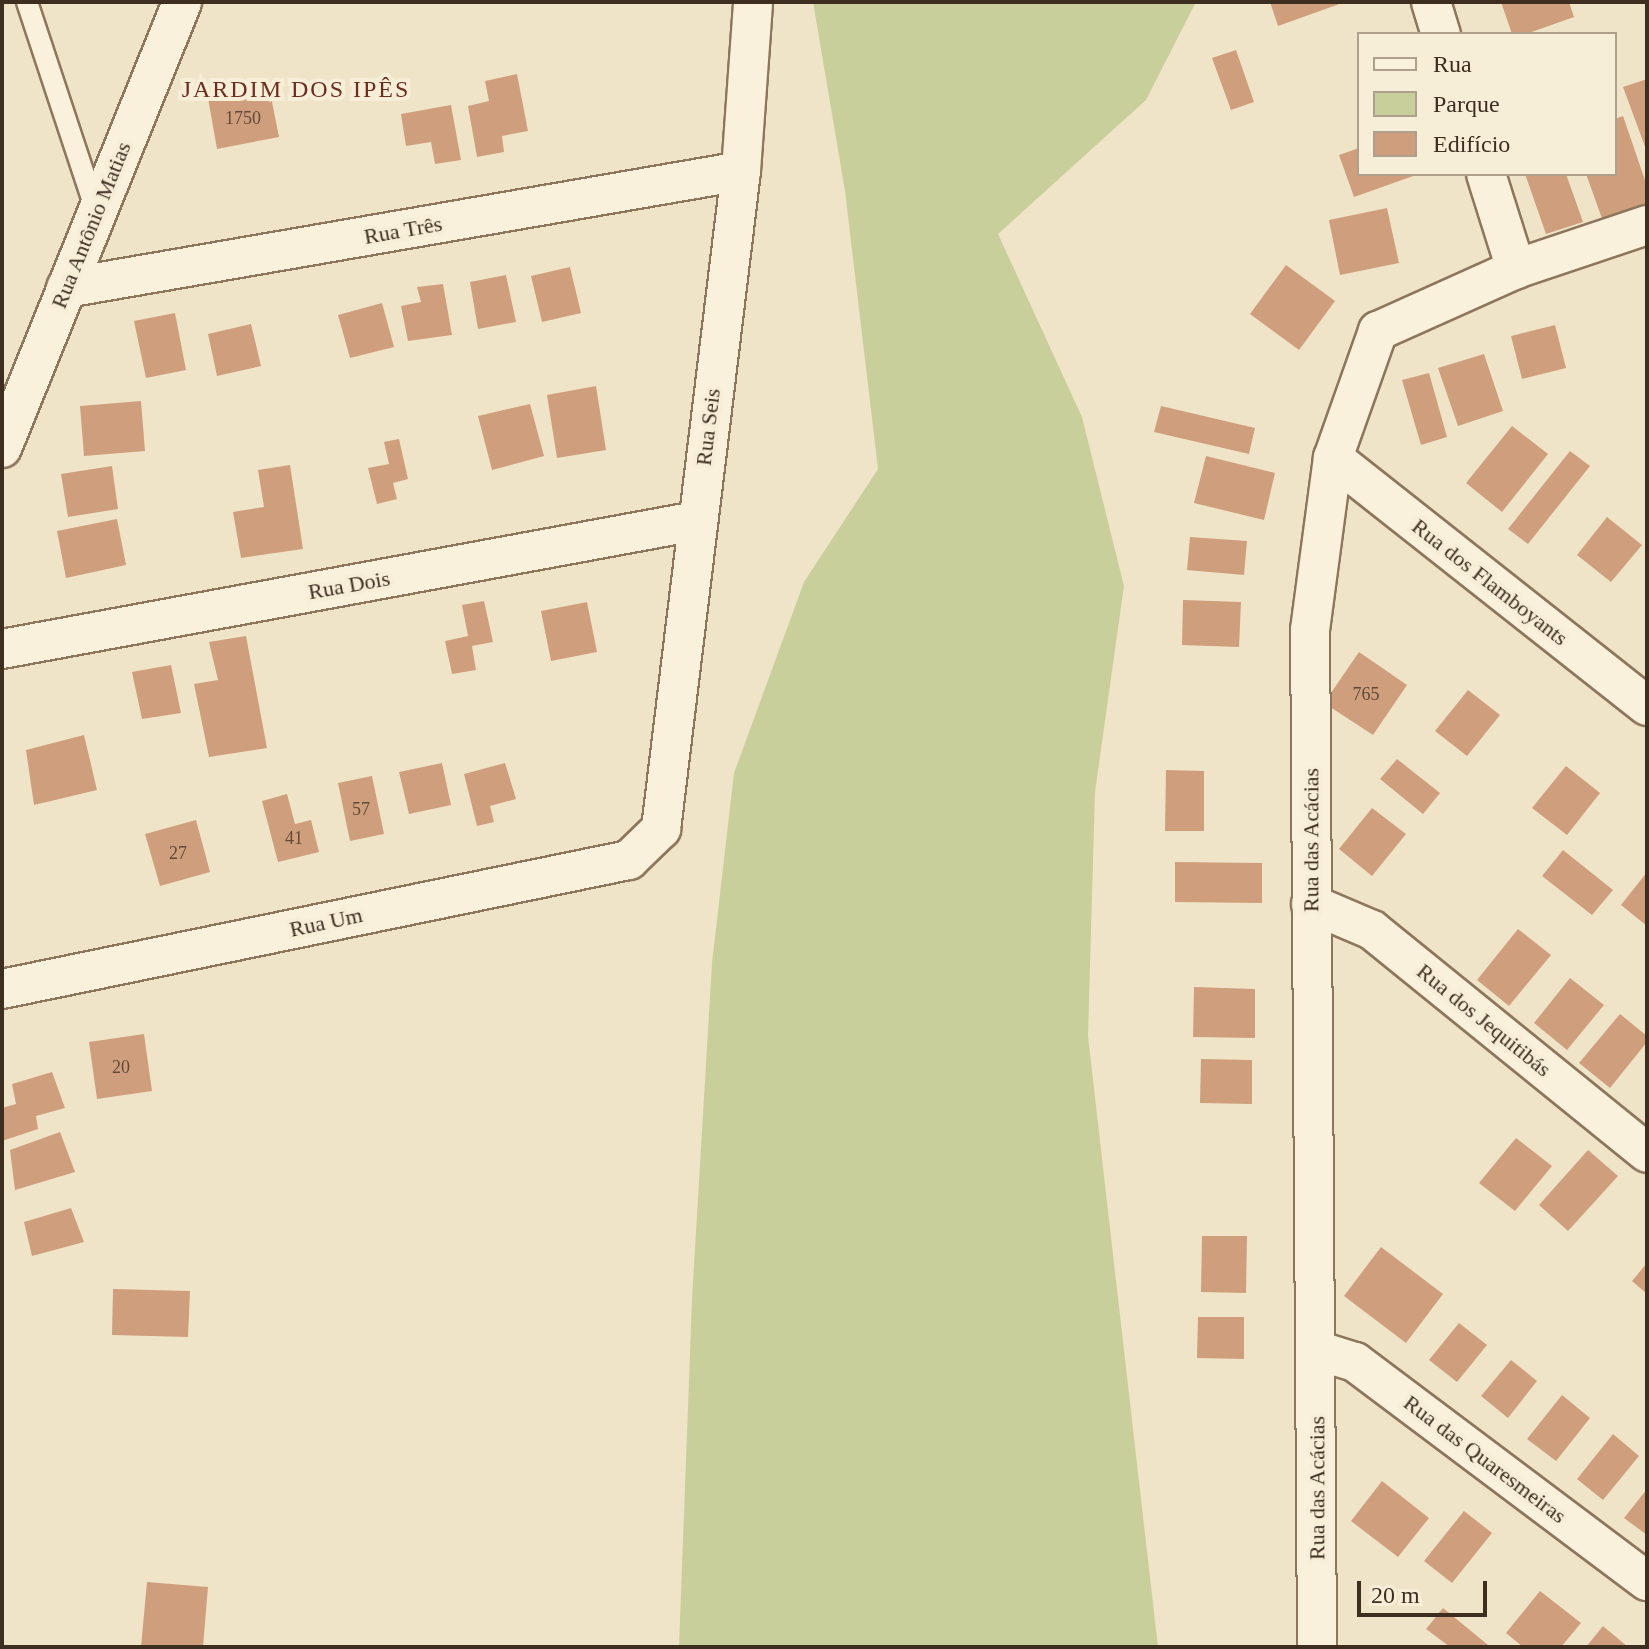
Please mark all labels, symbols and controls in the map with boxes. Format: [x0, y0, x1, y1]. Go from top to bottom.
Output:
legend [1357, 32, 1617, 176]
text: Rua [1433, 51, 1472, 77]
district label: JARDIM DOS IPÊS [182, 76, 410, 104]
text: Parque [1433, 91, 1500, 117]
house number: 1750 [225, 107, 261, 129]
text: Edifício [1433, 131, 1510, 157]
street label: Rua Antônio Matias [45, 137, 137, 313]
street label: Rua Três [362, 210, 444, 250]
street label: Rua Seis [690, 387, 726, 467]
street label: Rua dos Flamboyants [1407, 513, 1573, 651]
street label: Rua Dois [306, 565, 392, 605]
house number: 765 [1352, 683, 1380, 705]
street label: Rua das Acácias [1298, 767, 1324, 913]
house number: 57 [352, 798, 370, 820]
house number: 41 [285, 827, 303, 849]
house number: 27 [169, 842, 187, 864]
street label: Rua Um [287, 901, 365, 943]
street label: Rua dos Jequitibás [1412, 958, 1556, 1082]
house number: 20 [112, 1056, 130, 1078]
street label: Rua das Quaresmeiras [1399, 1389, 1571, 1529]
street label: Rua das Acácias [1304, 1415, 1330, 1561]
scale bar [1361, 1565, 1491, 1615]
text: 20 m [1371, 1582, 1420, 1608]

